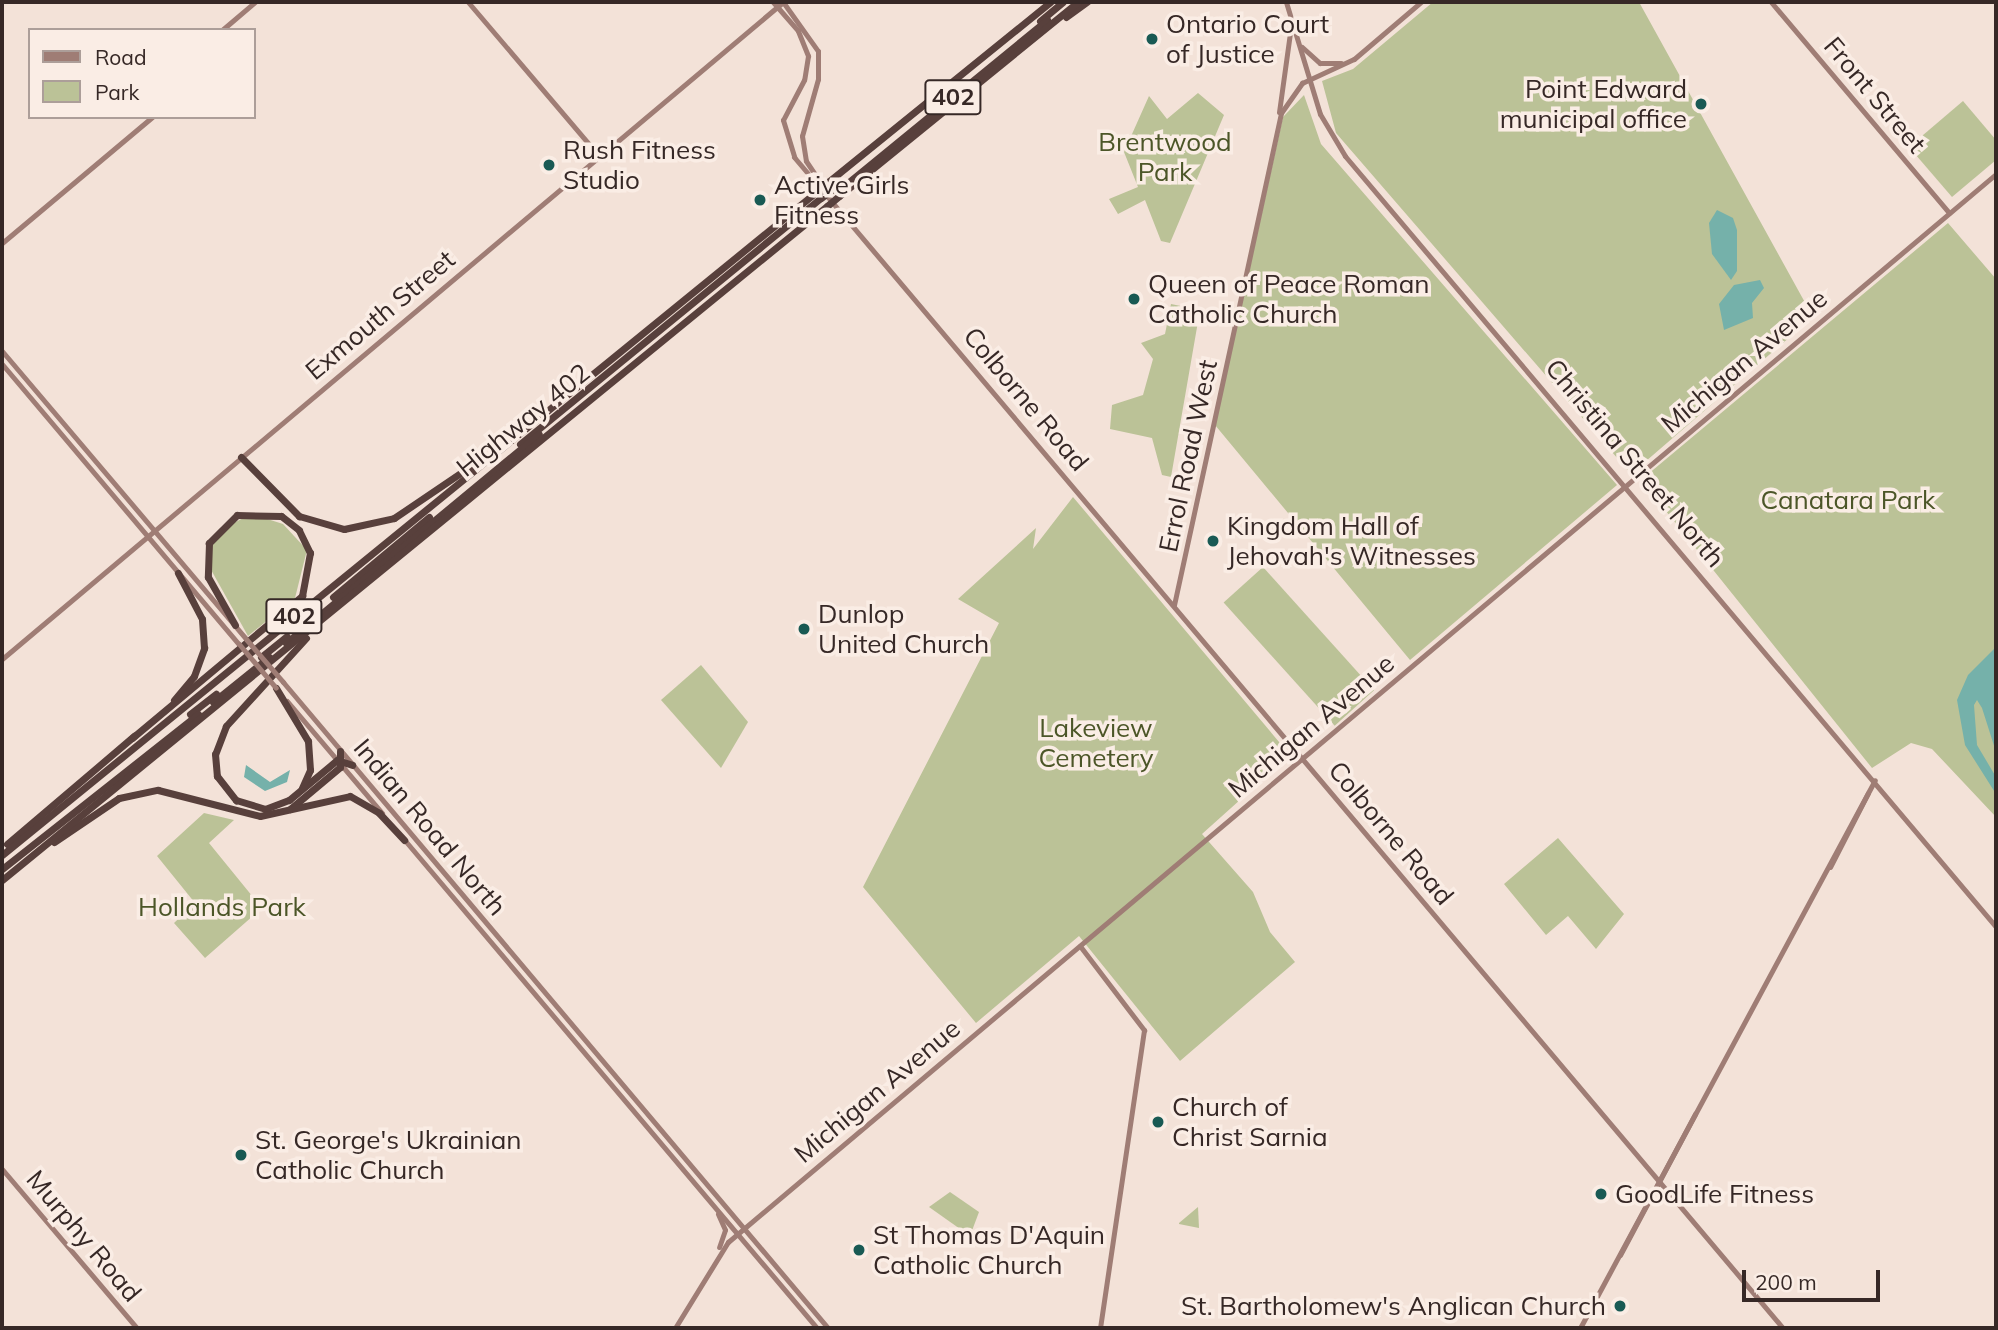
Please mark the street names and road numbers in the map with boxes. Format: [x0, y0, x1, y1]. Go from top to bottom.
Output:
street label: Front Street [1818, 31, 1932, 159]
road number: 402 [923, 76, 983, 118]
street label: Exmouth Street [299, 244, 461, 386]
street label: Michigan Avenue [1655, 283, 1833, 439]
street label: Colborne Road [957, 321, 1095, 477]
street label: Christina Street North [1539, 353, 1731, 573]
street label: Highway 402 [450, 357, 596, 483]
street label: Errol Road West [1152, 357, 1224, 555]
road number: 402 [264, 596, 324, 636]
street label: Michigan Avenue [1222, 648, 1400, 804]
street label: Indian Road North [347, 732, 513, 922]
street label: Colborne Road [1322, 755, 1460, 911]
street label: Michigan Avenue [788, 1013, 966, 1169]
street label: Murphy Road [20, 1164, 148, 1308]

